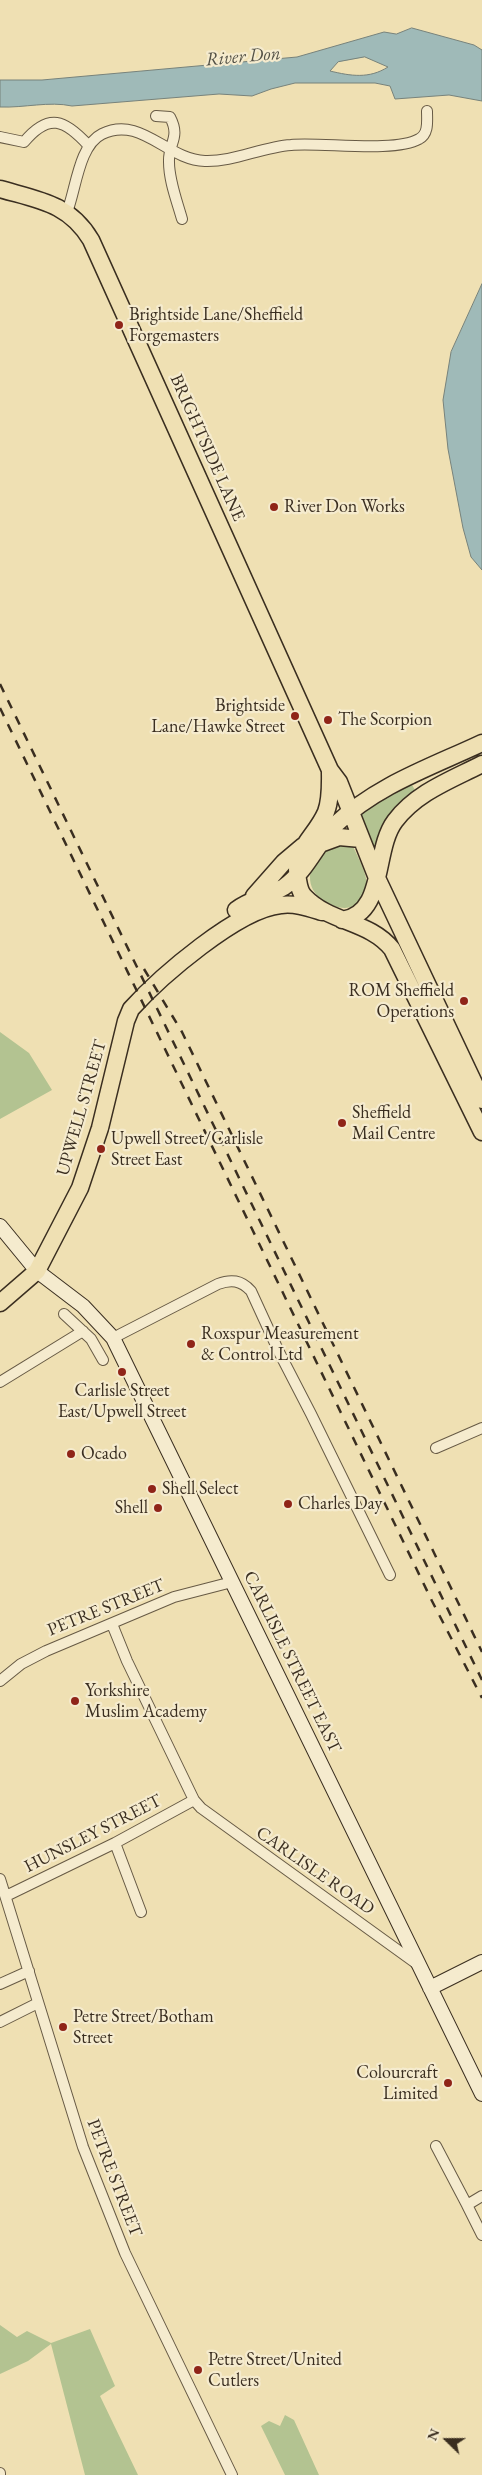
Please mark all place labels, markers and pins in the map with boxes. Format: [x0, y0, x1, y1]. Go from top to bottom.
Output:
place label: Brightside Lane/Sheffield Forgemasters [129, 304, 303, 346]
marker: Brightside Lane/Sheffield Forgemasters [113, 319, 125, 331]
place label: River Don Works [284, 496, 405, 518]
marker: River Don Works [268, 501, 280, 513]
place label: Brightside Lane/Hawke Street [151, 695, 285, 738]
place label: The Scorpion [338, 709, 432, 731]
marker: Brightside Lane/Hawke Street [289, 710, 301, 722]
marker: The Scorpion [322, 714, 334, 726]
place label: ROM Sheffield Operations [349, 980, 454, 1022]
marker: ROM Sheffield Operations [458, 995, 470, 1007]
place label: Sheffield Mail Centre [352, 1102, 435, 1144]
marker: Sheffield Mail Centre [336, 1117, 348, 1129]
place label: Upwell Street/Carlisle Street East [111, 1128, 263, 1170]
marker: Upwell Street/Carlisle Street East [95, 1143, 107, 1155]
place label: Roxspur Measurement & Control Ltd [201, 1323, 359, 1366]
marker: Roxspur Measurement & Control Ltd [185, 1338, 197, 1350]
marker: Carlisle Street East/Upwell Street [116, 1366, 128, 1378]
place label: Carlisle Street East/Upwell Street [58, 1380, 186, 1422]
place label: Ocado [81, 1443, 127, 1465]
marker: Ocado [65, 1448, 77, 1460]
place label: Shell Select [162, 1478, 238, 1500]
marker: Shell Select [146, 1483, 158, 1495]
place label: Charles Day [298, 1493, 382, 1515]
place label: Shell [115, 1497, 148, 1519]
marker: Charles Day [282, 1498, 294, 1510]
marker: Shell [152, 1502, 164, 1514]
place label: Yorkshire Muslim Academy [85, 1680, 207, 1722]
marker: Yorkshire Muslim Academy [69, 1695, 81, 1707]
place label: Petre Street/Botham Street [73, 2006, 214, 2048]
marker: Petre Street/Botham Street [57, 2021, 69, 2033]
place label: Colourcraft Limited [356, 2062, 438, 2104]
marker: Colourcraft Limited [442, 2077, 454, 2089]
place label: Petre Street/United Cutlers [208, 2349, 342, 2392]
marker: Petre Street/United Cutlers [192, 2364, 204, 2376]

